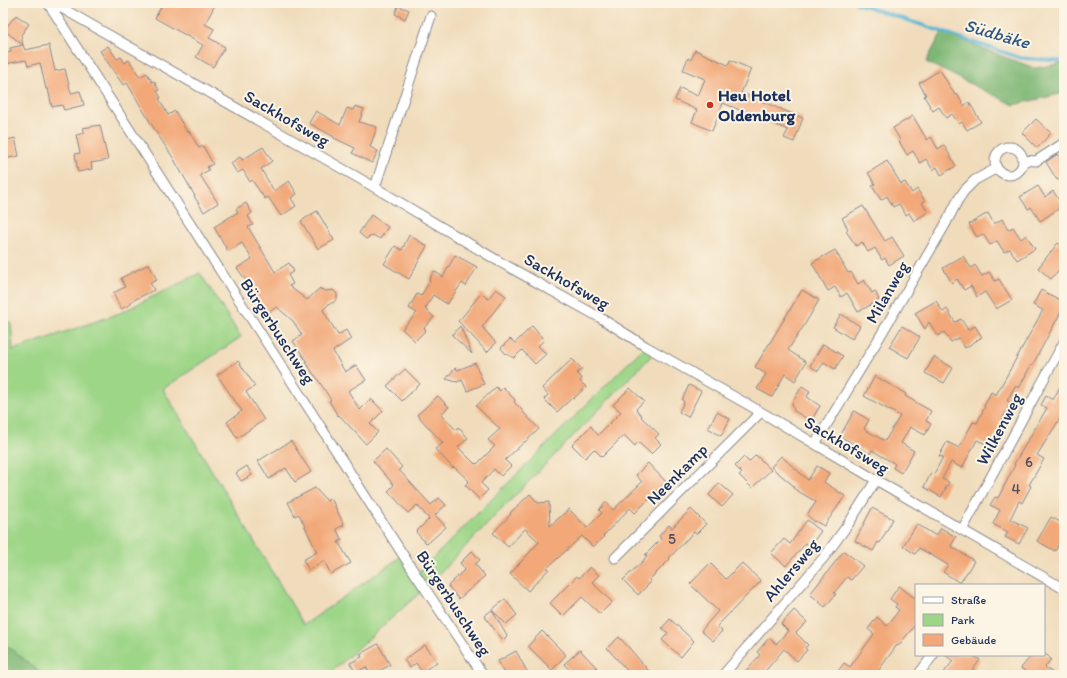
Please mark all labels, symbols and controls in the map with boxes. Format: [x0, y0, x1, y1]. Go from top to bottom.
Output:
water label: Südbäke [962, 14, 1033, 54]
place label: Heu Hotel Oldenburg [718, 85, 796, 126]
street label: Sackhofsweg [241, 86, 333, 151]
marker: Heu Hotel Oldenburg [705, 100, 715, 110]
street label: Sackhofsweg [521, 249, 613, 314]
street label: Milanweg [861, 257, 913, 327]
street label: Bürgerbuschweg [236, 274, 320, 388]
street label: Wilkenweg [972, 389, 1026, 468]
street label: Sackhofsweg [801, 412, 893, 478]
street label: Neenkamp [642, 439, 712, 509]
house number: 6 [1025, 453, 1033, 471]
house number: 4 [1011, 480, 1021, 498]
house number: 5 [668, 530, 676, 548]
street label: Ahlersweg [759, 534, 823, 605]
street label: Bürgerbuschweg [412, 546, 496, 660]
legend [915, 584, 1045, 656]
text: Straße [951, 593, 986, 607]
text: Park [951, 613, 975, 627]
text: Gebäude [951, 633, 996, 647]

